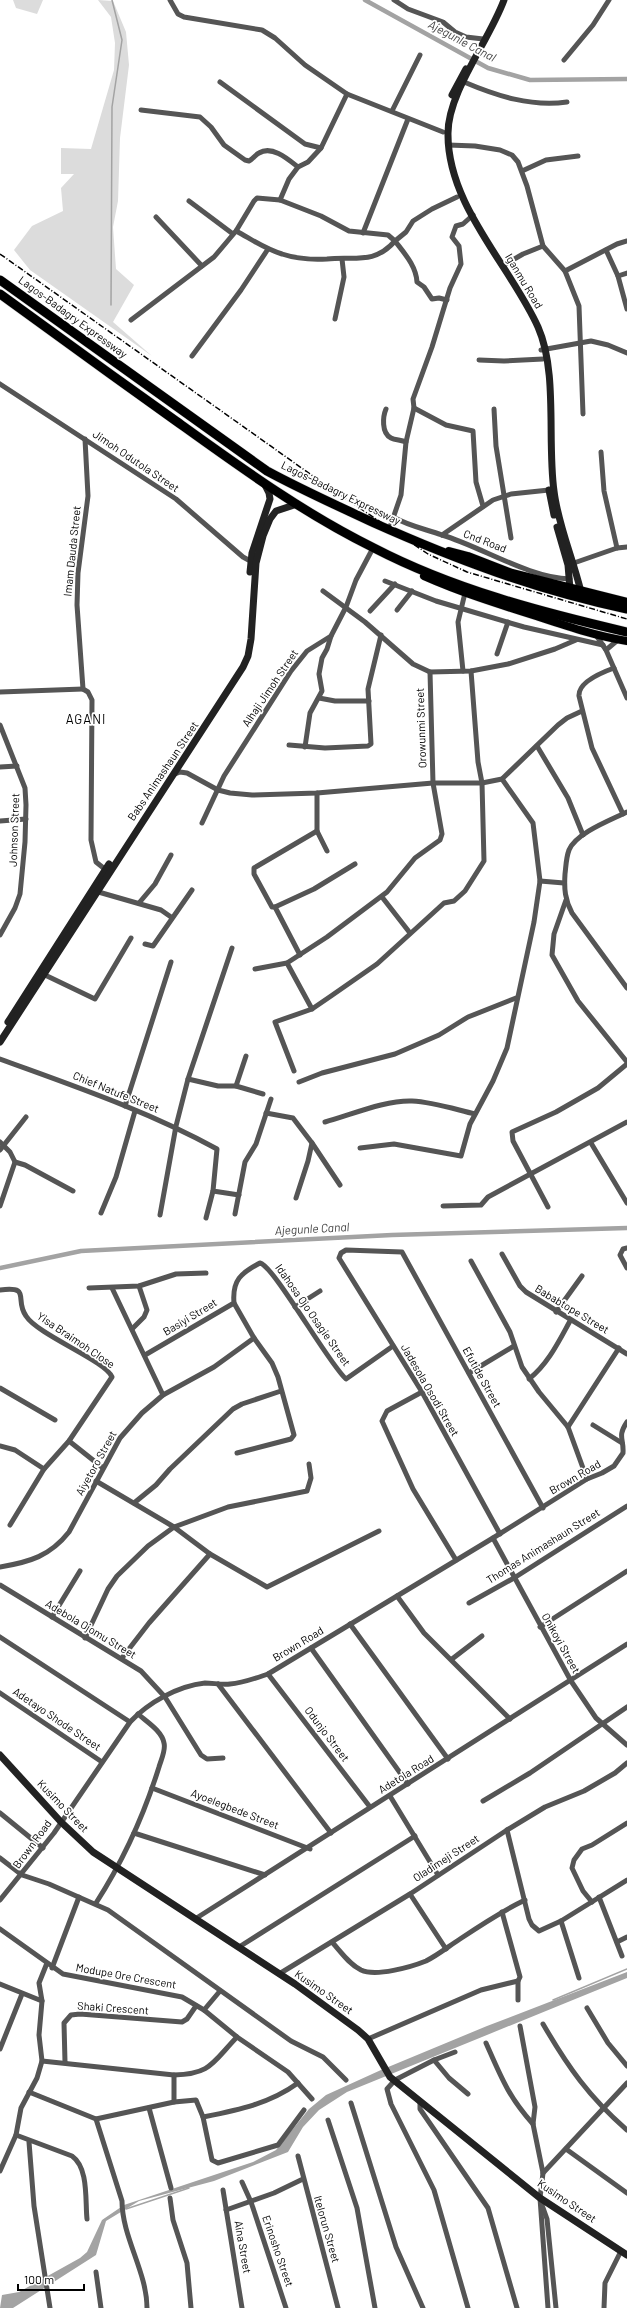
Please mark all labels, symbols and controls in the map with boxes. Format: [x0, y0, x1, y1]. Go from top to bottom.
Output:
water label: Ajegunle Canal [426, 16, 499, 64]
street label: Iganmu Road [503, 251, 546, 311]
street label: Lagos-Badagry Expressway [16, 273, 130, 360]
street label: Jimoh Odutola Street [91, 427, 182, 494]
street label: Lagos-Badagry Expressway [279, 458, 403, 527]
street label: Imam Dauda Street [60, 505, 83, 597]
street label: Cnd Road [462, 526, 509, 555]
street label: Alhaji Jimoh Street [239, 646, 300, 729]
street label: Orowunmi Street [413, 688, 428, 768]
district label: AGANI [66, 711, 106, 727]
street label: Babs Animashaun Street [124, 719, 201, 823]
street label: Johnson Street [6, 793, 21, 867]
street label: Chief Natufe Street [71, 1068, 161, 1115]
water label: Ajegunle Canal [274, 1219, 350, 1237]
street label: Idahosa Ojo Osagie Street [273, 1261, 354, 1368]
street label: Bababtope Street [533, 1281, 612, 1336]
street label: Basiyi Street [160, 1295, 219, 1338]
street label: Yisa Braimoh Close [35, 1309, 118, 1370]
street label: Jadesola Osodi Street [399, 1341, 462, 1438]
street label: Efutide Street [460, 1344, 504, 1409]
street label: Aiyetoro Street [72, 1428, 119, 1497]
street label: Brown Road [547, 1457, 603, 1496]
street label: Thomas Animashaun Street [484, 1505, 602, 1586]
street label: Adebola Ojomu Street [44, 1596, 139, 1661]
street label: Onikoyi Street [540, 1610, 583, 1675]
street label: Brown Road [270, 1623, 326, 1664]
street label: Adetayo Shode Street [11, 1684, 104, 1753]
street label: Odunjo Street [302, 1704, 352, 1764]
street label: Adetola Road [376, 1751, 436, 1796]
street label: Kusimo Street [35, 1777, 92, 1835]
street label: Ayoelegbede Street [189, 1786, 281, 1831]
street label: Brown Road [10, 1817, 54, 1871]
street label: Oladimeji Street [410, 1831, 481, 1884]
street label: Modupe Ore Crescent [75, 1960, 177, 1991]
street label: Kusimo Street [293, 1967, 356, 2016]
street label: Shaki Crescent [77, 1999, 149, 2016]
street label: Kusimo Street [535, 2176, 599, 2225]
street label: Itelorun Street [312, 2194, 343, 2264]
street label: Erinosho Street [260, 2213, 297, 2288]
street label: Aina Street [232, 2220, 255, 2274]
scale bar [18, 2266, 84, 2292]
text: 100 m [24, 2272, 54, 2286]

